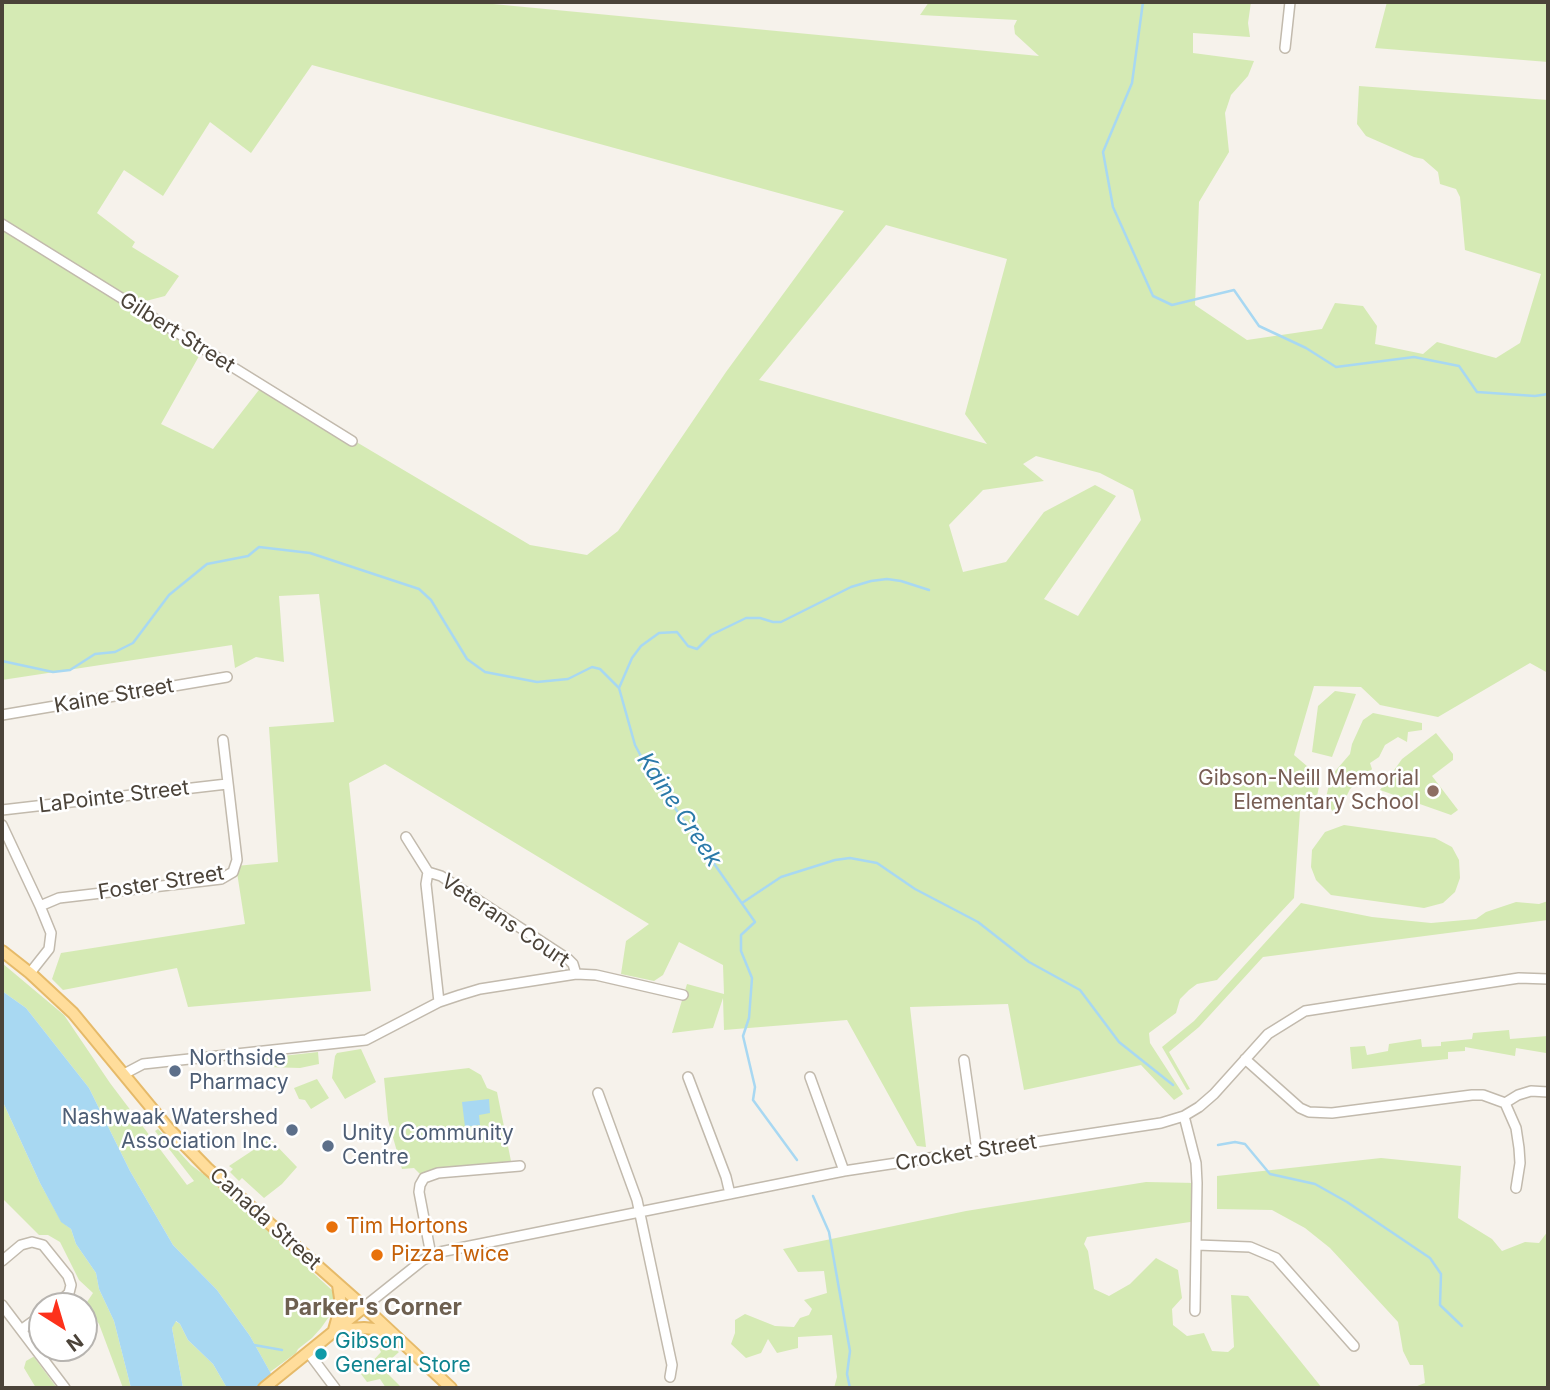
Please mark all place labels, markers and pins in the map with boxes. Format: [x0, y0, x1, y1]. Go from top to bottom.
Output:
place label: Gibson-Neill Memorial Elementary School [1198, 766, 1419, 816]
marker: Gibson-Neill Memorial Elementary School [1425, 783, 1441, 799]
place label: Northside Pharmacy [189, 1046, 288, 1096]
marker: Northside Pharmacy [167, 1063, 183, 1079]
place label: Nashwaak Watershed Association Inc. [62, 1105, 278, 1155]
place label: Unity Community Centre [342, 1121, 514, 1171]
marker: Nashwaak Watershed Association Inc. [284, 1122, 300, 1138]
marker: Unity Community Centre [320, 1138, 336, 1154]
place label: Tim Hortons [346, 1214, 468, 1240]
marker: Tim Hortons [324, 1219, 340, 1235]
place label: Pizza Twice [391, 1242, 509, 1268]
marker: Pizza Twice [369, 1247, 385, 1263]
place label: Gibson General Store [335, 1329, 471, 1379]
marker: Gibson General Store [313, 1346, 329, 1362]

